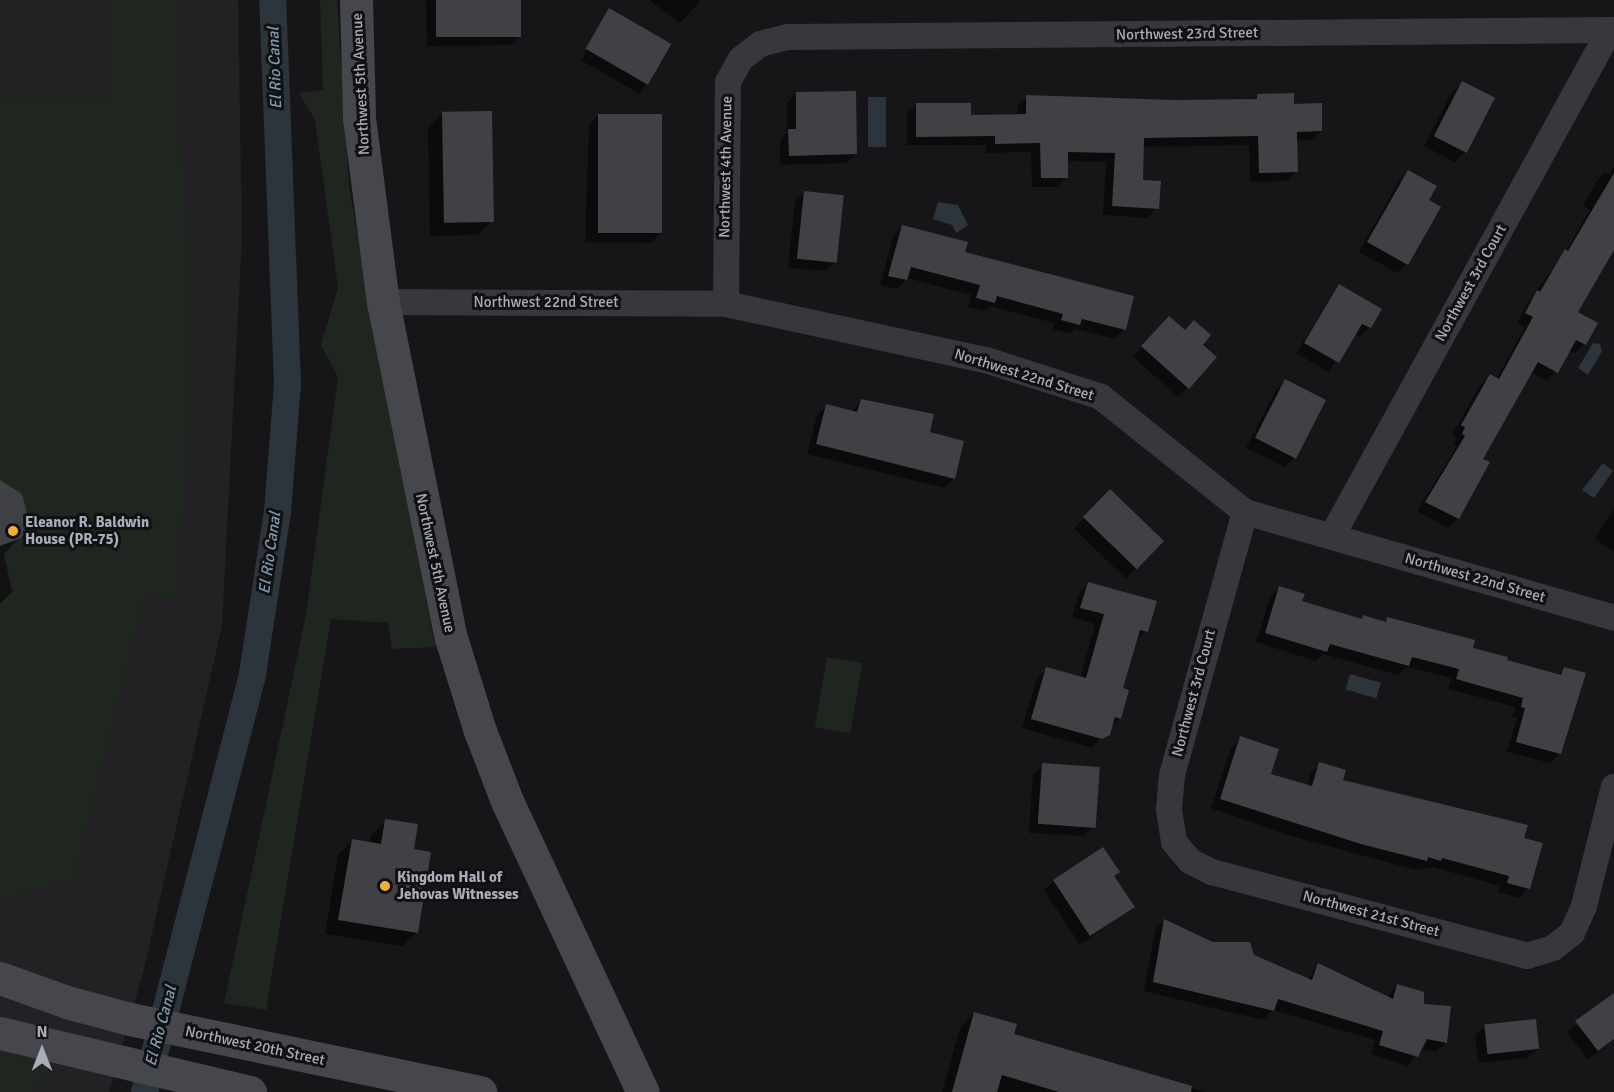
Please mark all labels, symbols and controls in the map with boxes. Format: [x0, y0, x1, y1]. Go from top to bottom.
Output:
street label: Northwest 5th Avenue [348, 13, 374, 155]
street label: Northwest 23rd Street [1116, 24, 1258, 44]
water label: El Rio Canal [264, 27, 286, 109]
street label: Northwest 4th Avenue [716, 96, 736, 238]
street label: Northwest 3rd Court [1431, 221, 1511, 345]
street label: Northwest 22nd Street [474, 294, 618, 312]
street label: Northwest 22nd Street [952, 345, 1096, 405]
street label: Northwest 5th Avenue [411, 492, 459, 634]
water label: El Rio Canal [255, 511, 285, 595]
place label: Eleanor R. Baldwin House (PR-75) [25, 513, 149, 548]
marker: Eleanor R. Baldwin House (PR-75) [6, 524, 20, 538]
street label: Northwest 22nd Street [1403, 549, 1547, 607]
street label: Northwest 3rd Court [1168, 627, 1220, 759]
place label: Kingdom Hall of Jehovas Witnesses [397, 868, 519, 903]
marker: Kingdom Hall of Jehovas Witnesses [378, 879, 392, 893]
street label: Northwest 21st Street [1301, 887, 1441, 941]
water label: El Rio Canal [141, 984, 181, 1068]
north arrow [12, 1020, 72, 1080]
text: N [36, 1022, 48, 1042]
street label: Northwest 20th Street [184, 1022, 326, 1070]

